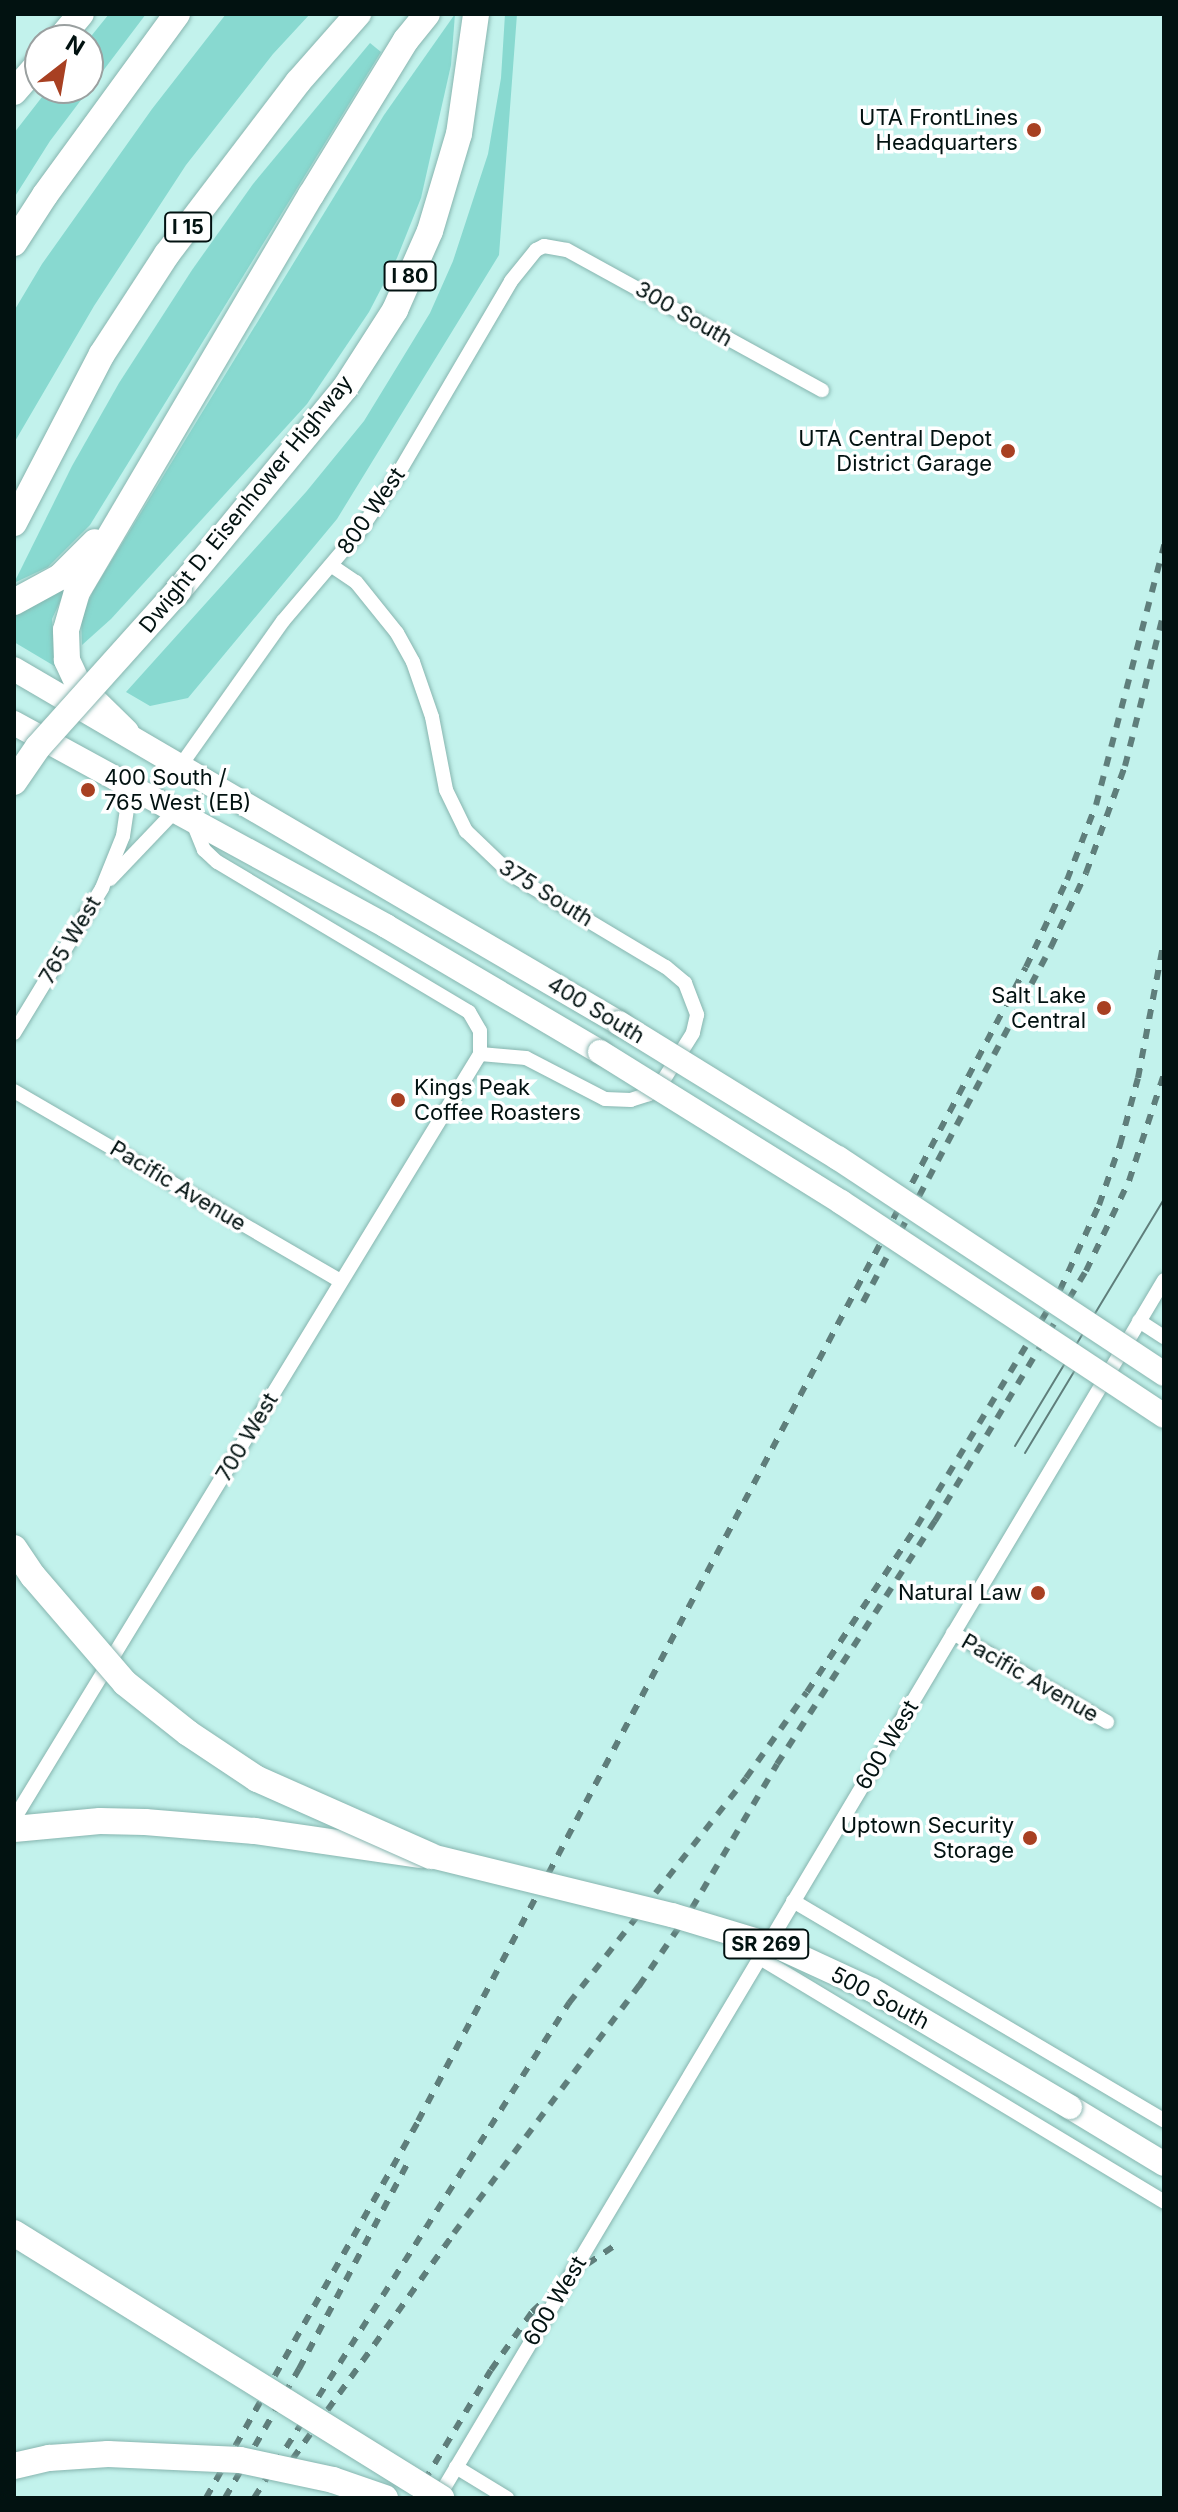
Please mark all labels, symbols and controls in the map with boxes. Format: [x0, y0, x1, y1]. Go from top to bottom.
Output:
north arrow [24, 24, 104, 104]
text: N [61, 30, 89, 61]
place label: UTA FrontLines Headquarters [859, 104, 1018, 156]
marker: UTA FrontLines Headquarters [1025, 121, 1043, 139]
road number: I 15 [164, 211, 212, 243]
road number: I 80 [382, 260, 438, 292]
street label: 300 South [631, 276, 737, 352]
street label: Dwight D. Eisenhower Highway [134, 370, 358, 638]
place label: UTA Central Depot District Garage [798, 425, 992, 476]
marker: UTA Central Depot District Garage [999, 442, 1017, 460]
street label: 800 West [332, 463, 410, 559]
place label: 400 South / 765 West (EB) [104, 764, 251, 816]
marker: 400 South / 765 West (EB) [79, 781, 97, 799]
street label: 375 South [494, 854, 598, 932]
street label: 765 West [34, 891, 106, 989]
street label: 400 South [543, 971, 649, 1049]
place label: Salt Lake Central [991, 982, 1086, 1034]
marker: Salt Lake Central [1093, 997, 1115, 1019]
place label: Kings Peak Coffee Roasters [414, 1074, 581, 1126]
marker: Kings Peak Coffee Roasters [389, 1091, 407, 1109]
street label: Pacific Avenue [105, 1135, 251, 1237]
street label: 700 West [210, 1388, 284, 1486]
place label: Natural Law [898, 1580, 1022, 1606]
marker: Natural Law [1029, 1584, 1047, 1602]
street label: Pacific Avenue [957, 1628, 1103, 1728]
street label: 600 West [850, 1695, 924, 1795]
place label: Uptown Security Storage [841, 1812, 1014, 1864]
marker: Uptown Security Storage [1021, 1829, 1039, 1847]
road number: SR 269 [722, 1928, 810, 1960]
street label: 500 South [826, 1961, 934, 2035]
street label: 600 West [518, 2251, 592, 2351]

